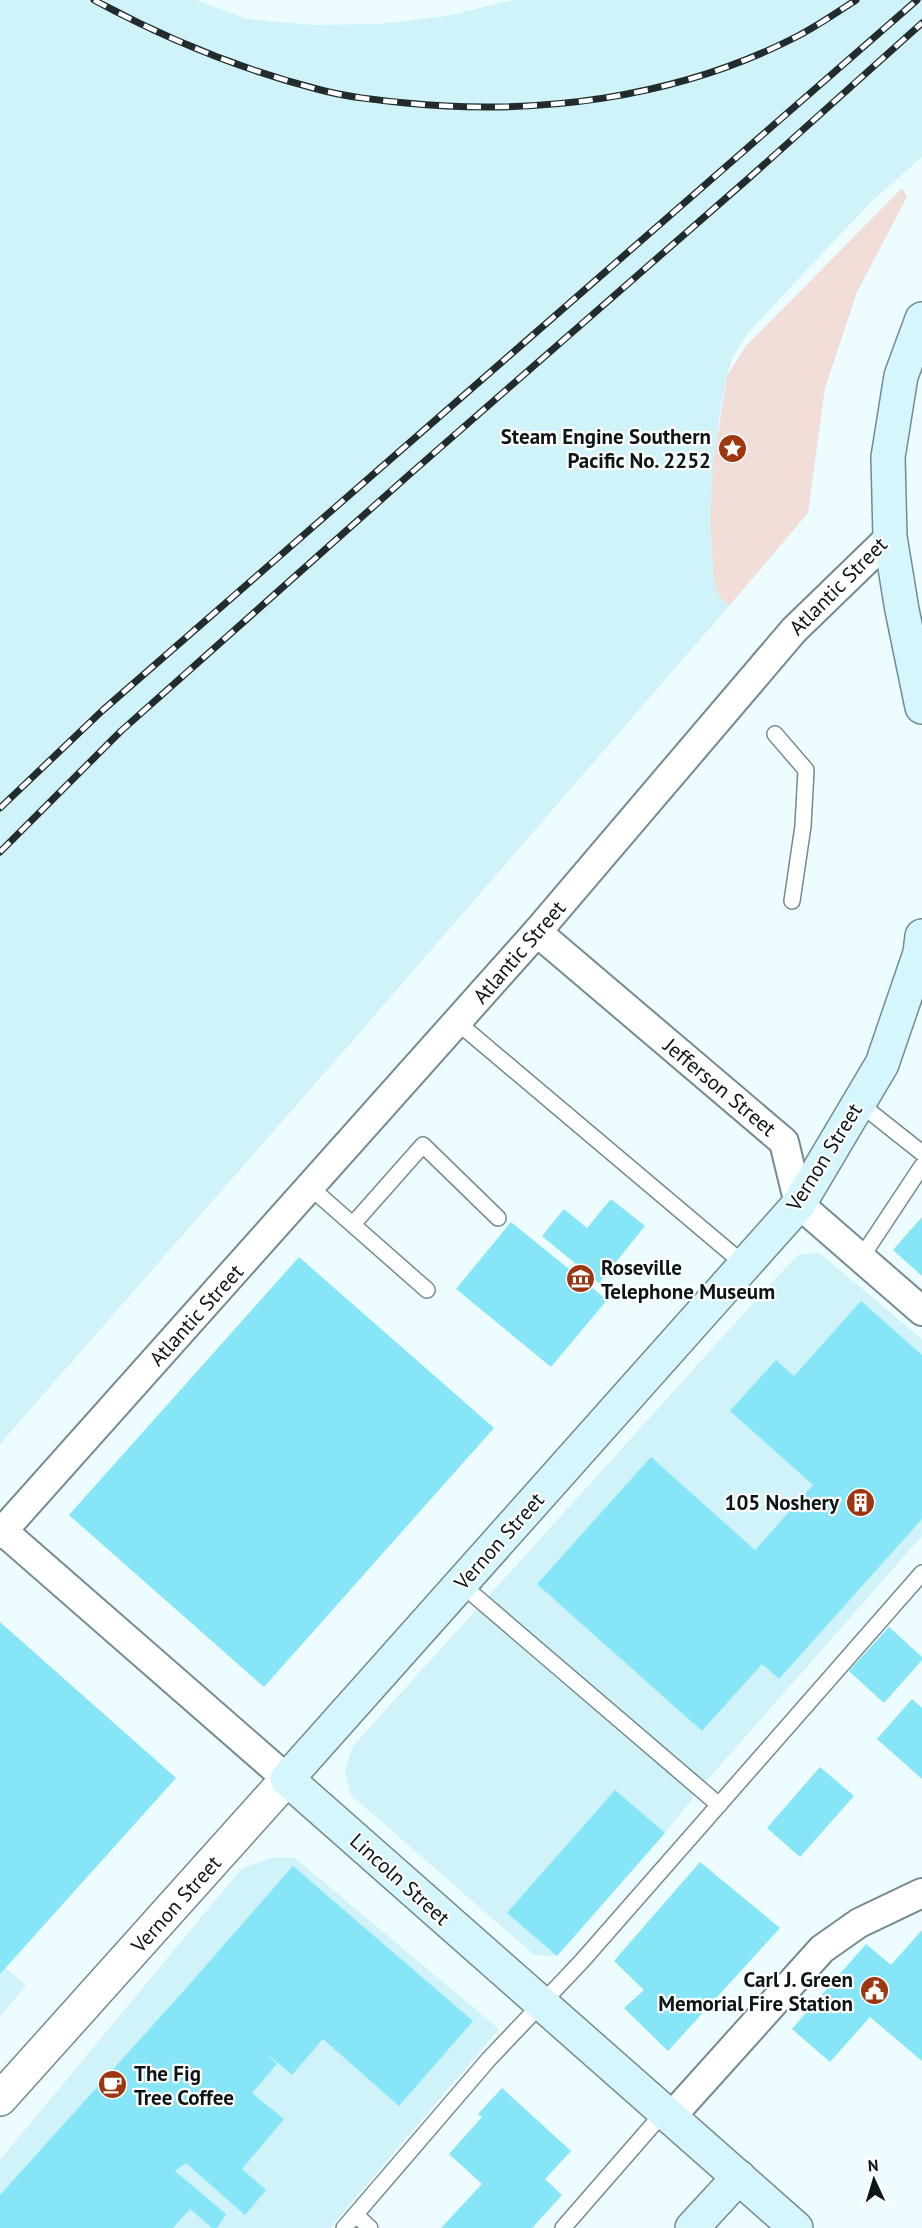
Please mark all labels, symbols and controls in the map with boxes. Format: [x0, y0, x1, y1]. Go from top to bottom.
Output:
place label: Steam Engine Southern Pacific No. 2252 [501, 423, 711, 474]
place icon: Steam Engine Southern Pacific No. 2252 [716, 432, 748, 464]
street label: Atlantic Street [783, 531, 893, 641]
street label: Atlantic Street [467, 895, 571, 1009]
street label: Jefferson Street [657, 1031, 782, 1142]
street label: Vernon Street [780, 1098, 868, 1217]
place label: Roseville Telephone Museum [601, 1254, 775, 1305]
street label: Atlantic Street [143, 1258, 249, 1372]
museum icon: Roseville Telephone Museum [564, 1263, 596, 1295]
building icon: 105 Noshery [844, 1486, 876, 1518]
street label: Vernon Street [447, 1487, 550, 1596]
place label: 105 Noshery [725, 1489, 840, 1516]
street label: Lincoln Street [344, 1827, 456, 1931]
street label: Vernon Street [124, 1850, 227, 1959]
place label: Carl J. Green Memorial Fire Station [658, 1966, 853, 2017]
public building icon: Carl J. Green Memorial Fire Station [858, 1975, 890, 2007]
place label: The Fig Tree Coffee [134, 2060, 234, 2111]
cafe icon: The Fig Tree Coffee [97, 2069, 129, 2101]
north arrow [844, 2150, 904, 2210]
text: N [867, 2155, 879, 2175]

